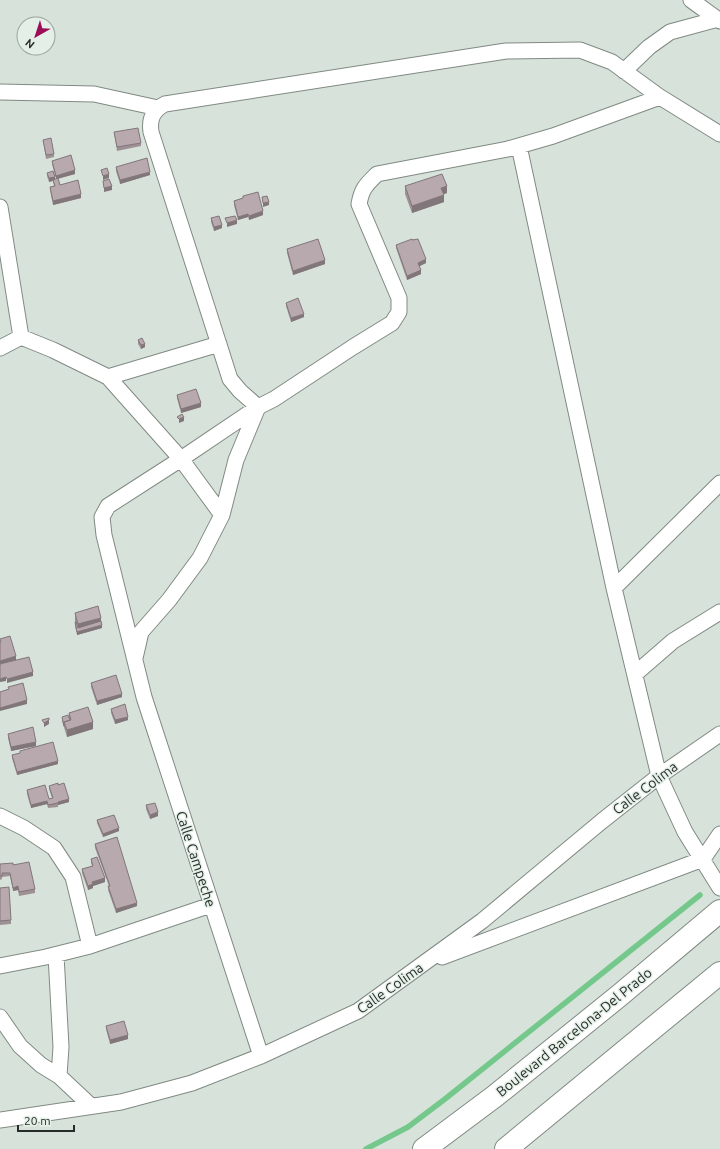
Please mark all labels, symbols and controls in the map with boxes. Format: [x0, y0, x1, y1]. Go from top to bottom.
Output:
north arrow [16, 16, 56, 56]
text: N [23, 37, 37, 51]
street label: Calle Colima [609, 758, 681, 818]
street label: Calle Campeche [173, 809, 219, 909]
street label: Calle Colima [354, 959, 426, 1017]
street label: Boulevard Barcelona-Del Prado [493, 964, 655, 1100]
scale bar [18, 1107, 74, 1133]
text: 20 m [24, 1114, 51, 1127]

